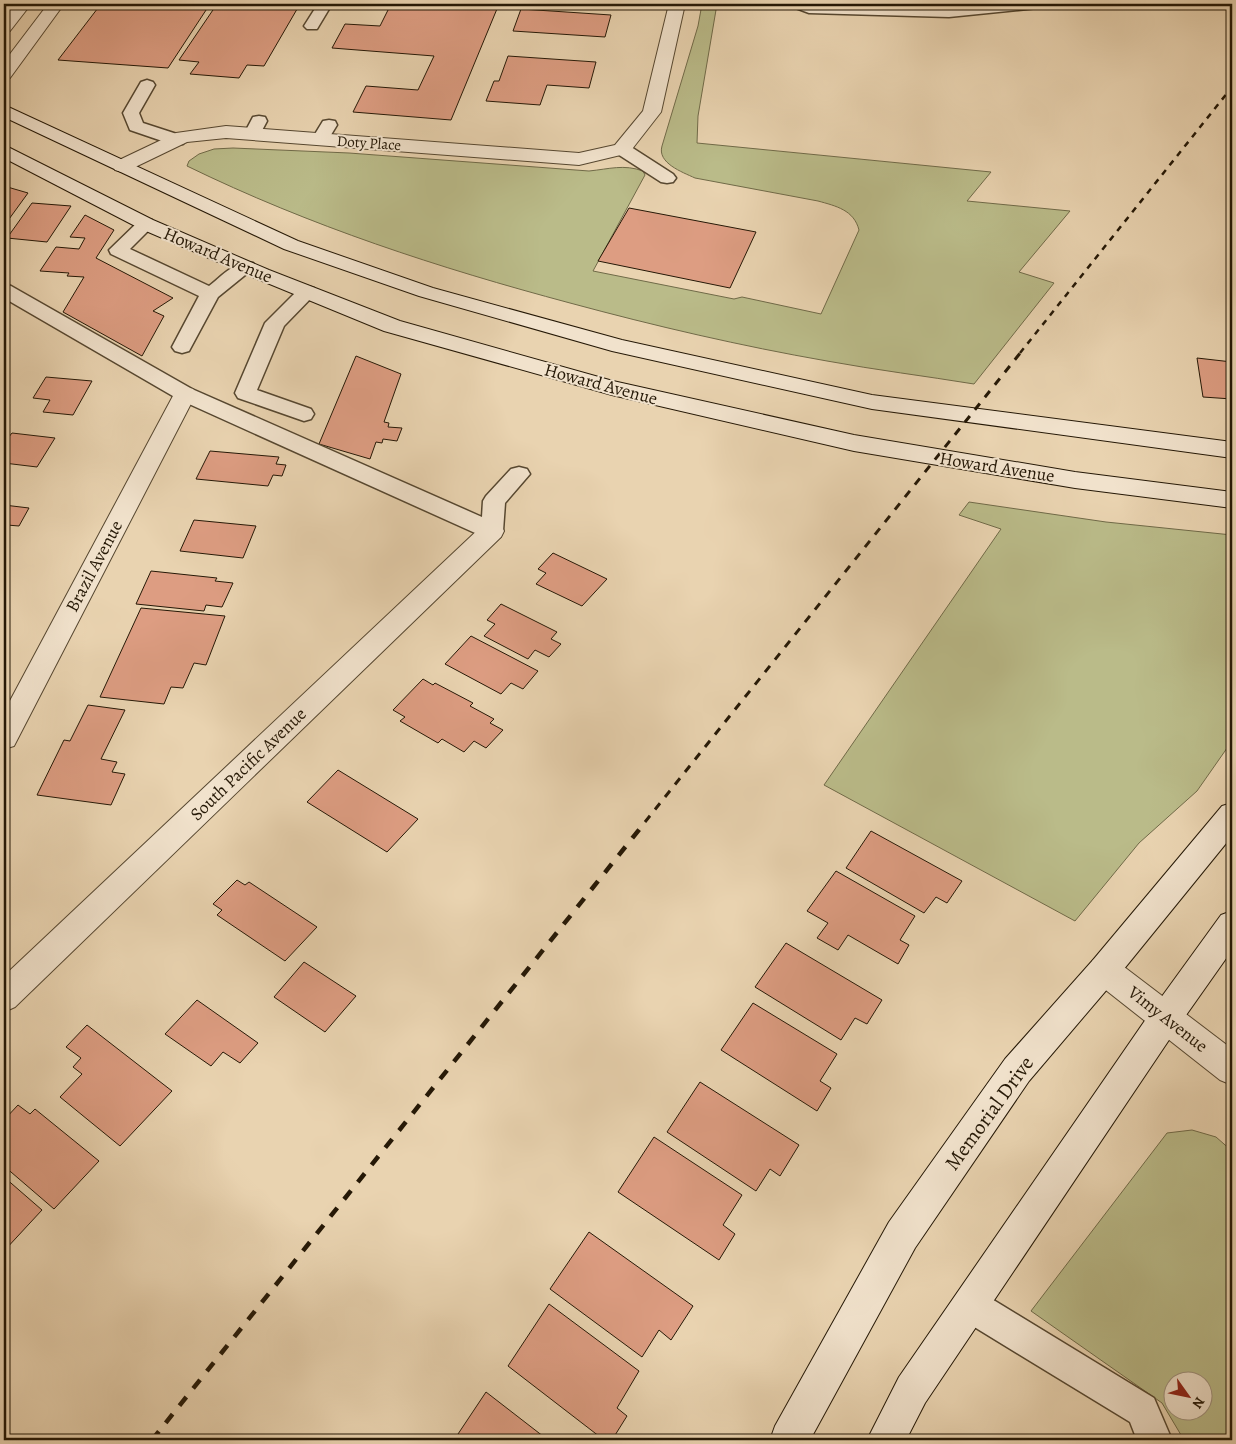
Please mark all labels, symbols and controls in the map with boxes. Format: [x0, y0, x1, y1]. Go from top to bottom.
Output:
street label: Doty Place [336, 131, 402, 155]
street label: Howard Avenue [160, 221, 276, 289]
street label: Howard Avenue [542, 357, 660, 411]
street label: Howard Avenue [938, 446, 1056, 488]
street label: Brazil Avenue [60, 516, 128, 616]
street label: South Pacific Avenue [185, 702, 311, 826]
street label: Vimy Avenue [1122, 980, 1213, 1058]
street label: Memorial Drive [938, 1050, 1040, 1176]
north arrow [1164, 1372, 1214, 1422]
text: N [1188, 1393, 1209, 1412]

